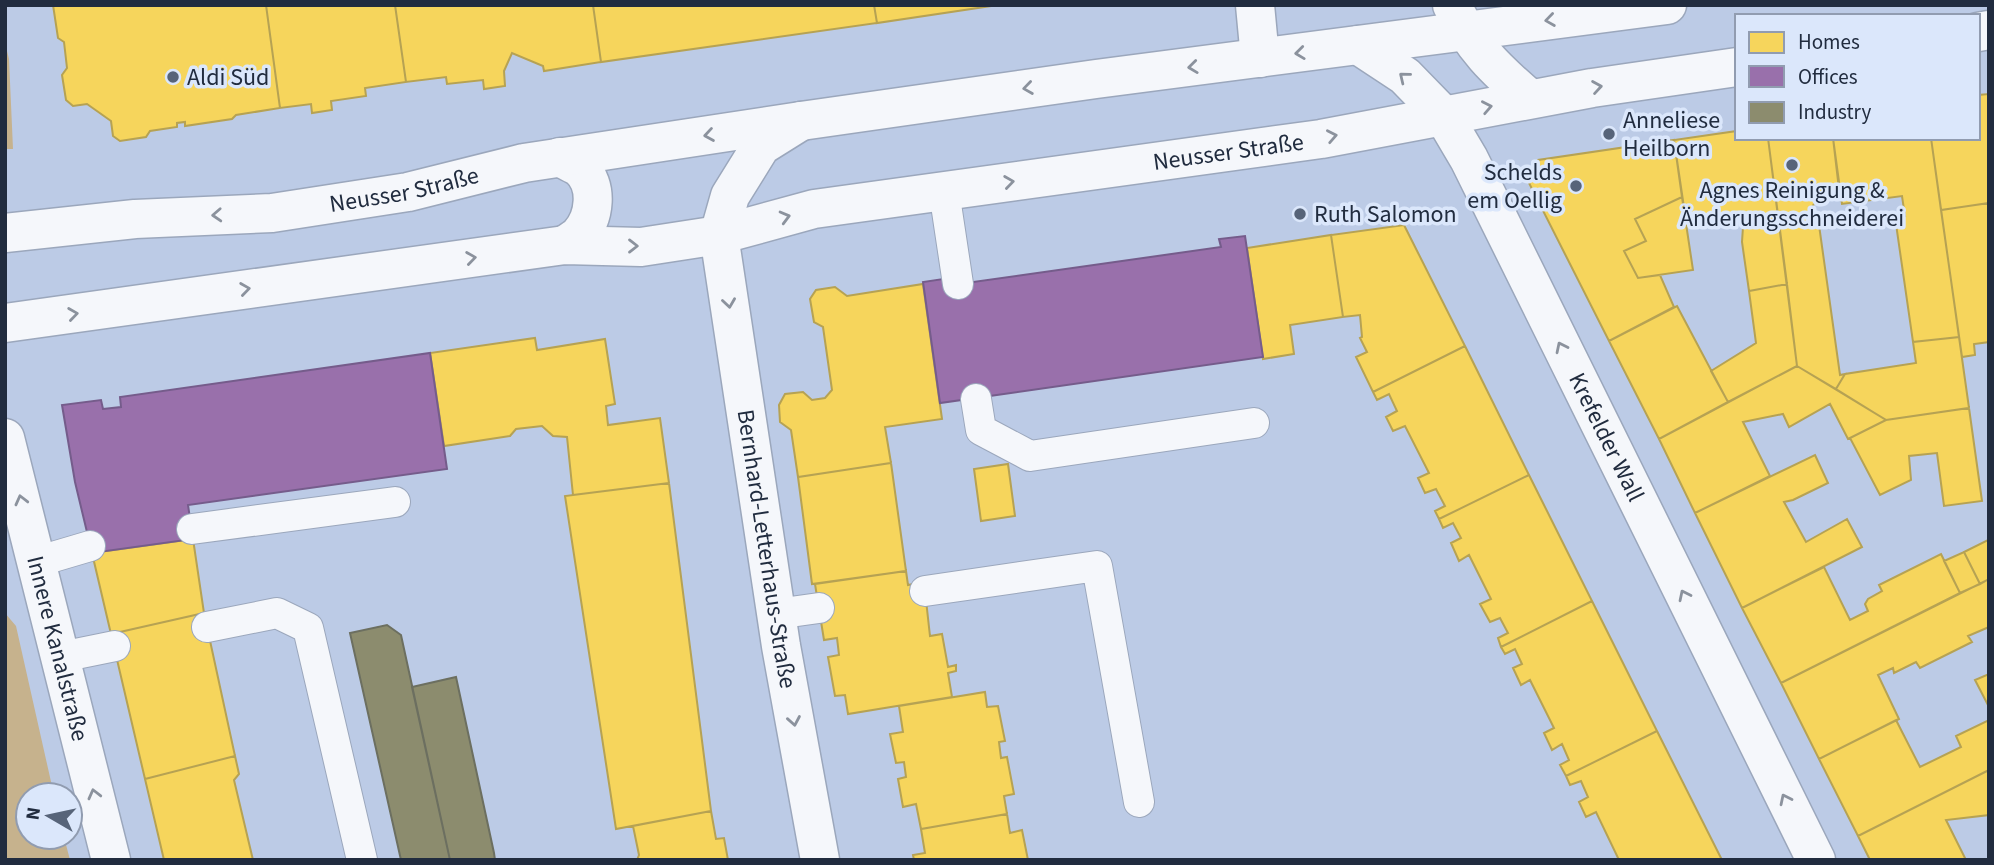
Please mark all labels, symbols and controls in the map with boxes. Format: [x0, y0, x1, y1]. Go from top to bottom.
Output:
one-way arrow [1545, 13, 1556, 28]
legend [1735, 14, 1980, 140]
text: Homes [1798, 27, 1860, 57]
one-way arrow [1294, 46, 1305, 61]
one-way arrow [1187, 59, 1198, 74]
place label: Aldi Süd [187, 60, 269, 95]
text: Offices [1798, 62, 1858, 92]
marker: Aldi Süd [165, 69, 181, 85]
one-way arrow [1399, 72, 1411, 85]
one-way arrow [1591, 80, 1603, 95]
one-way arrow [1022, 81, 1034, 96]
text: Industry [1798, 97, 1871, 127]
one-way arrow [1481, 100, 1493, 115]
place label: Anneliese Heilborn [1623, 103, 1720, 166]
street label: Neusser Straße [1151, 125, 1306, 180]
marker: Anneliese Heilborn [1601, 126, 1617, 142]
one-way arrow [703, 127, 715, 142]
one-way arrow [1326, 130, 1338, 145]
place label: Schelds em Oellig [1467, 155, 1562, 218]
marker: Agnes Reinigung & Änderungsschneiderei [1784, 157, 1800, 173]
street label: Neusser Straße [327, 158, 483, 222]
place label: Agnes Reinigung & Änderungsschneiderei [1680, 173, 1904, 236]
one-way arrow [1004, 174, 1015, 189]
marker: Schelds em Oellig [1568, 178, 1584, 194]
place label: Ruth Salomon [1314, 197, 1457, 232]
marker: Ruth Salomon [1292, 206, 1308, 222]
one-way arrow [211, 208, 222, 223]
one-way arrow [779, 211, 791, 225]
one-way arrow [628, 239, 639, 254]
one-way arrow [465, 251, 476, 266]
one-way arrow [239, 282, 251, 297]
one-way arrow [721, 297, 736, 308]
one-way arrow [67, 306, 79, 321]
one-way arrow [1556, 342, 1570, 354]
street label: Krefelder Wall [1559, 367, 1653, 508]
street label: Bernhard-Letterhaus-Straße [728, 407, 805, 691]
one-way arrow [15, 494, 29, 506]
street label: Innere Kanalstraße [17, 552, 97, 745]
one-way arrow [1679, 590, 1693, 602]
one-way arrow [786, 715, 801, 727]
north arrow [14, 781, 84, 851]
one-way arrow [88, 788, 102, 800]
one-way arrow [1780, 794, 1794, 806]
text: N [19, 805, 48, 822]

